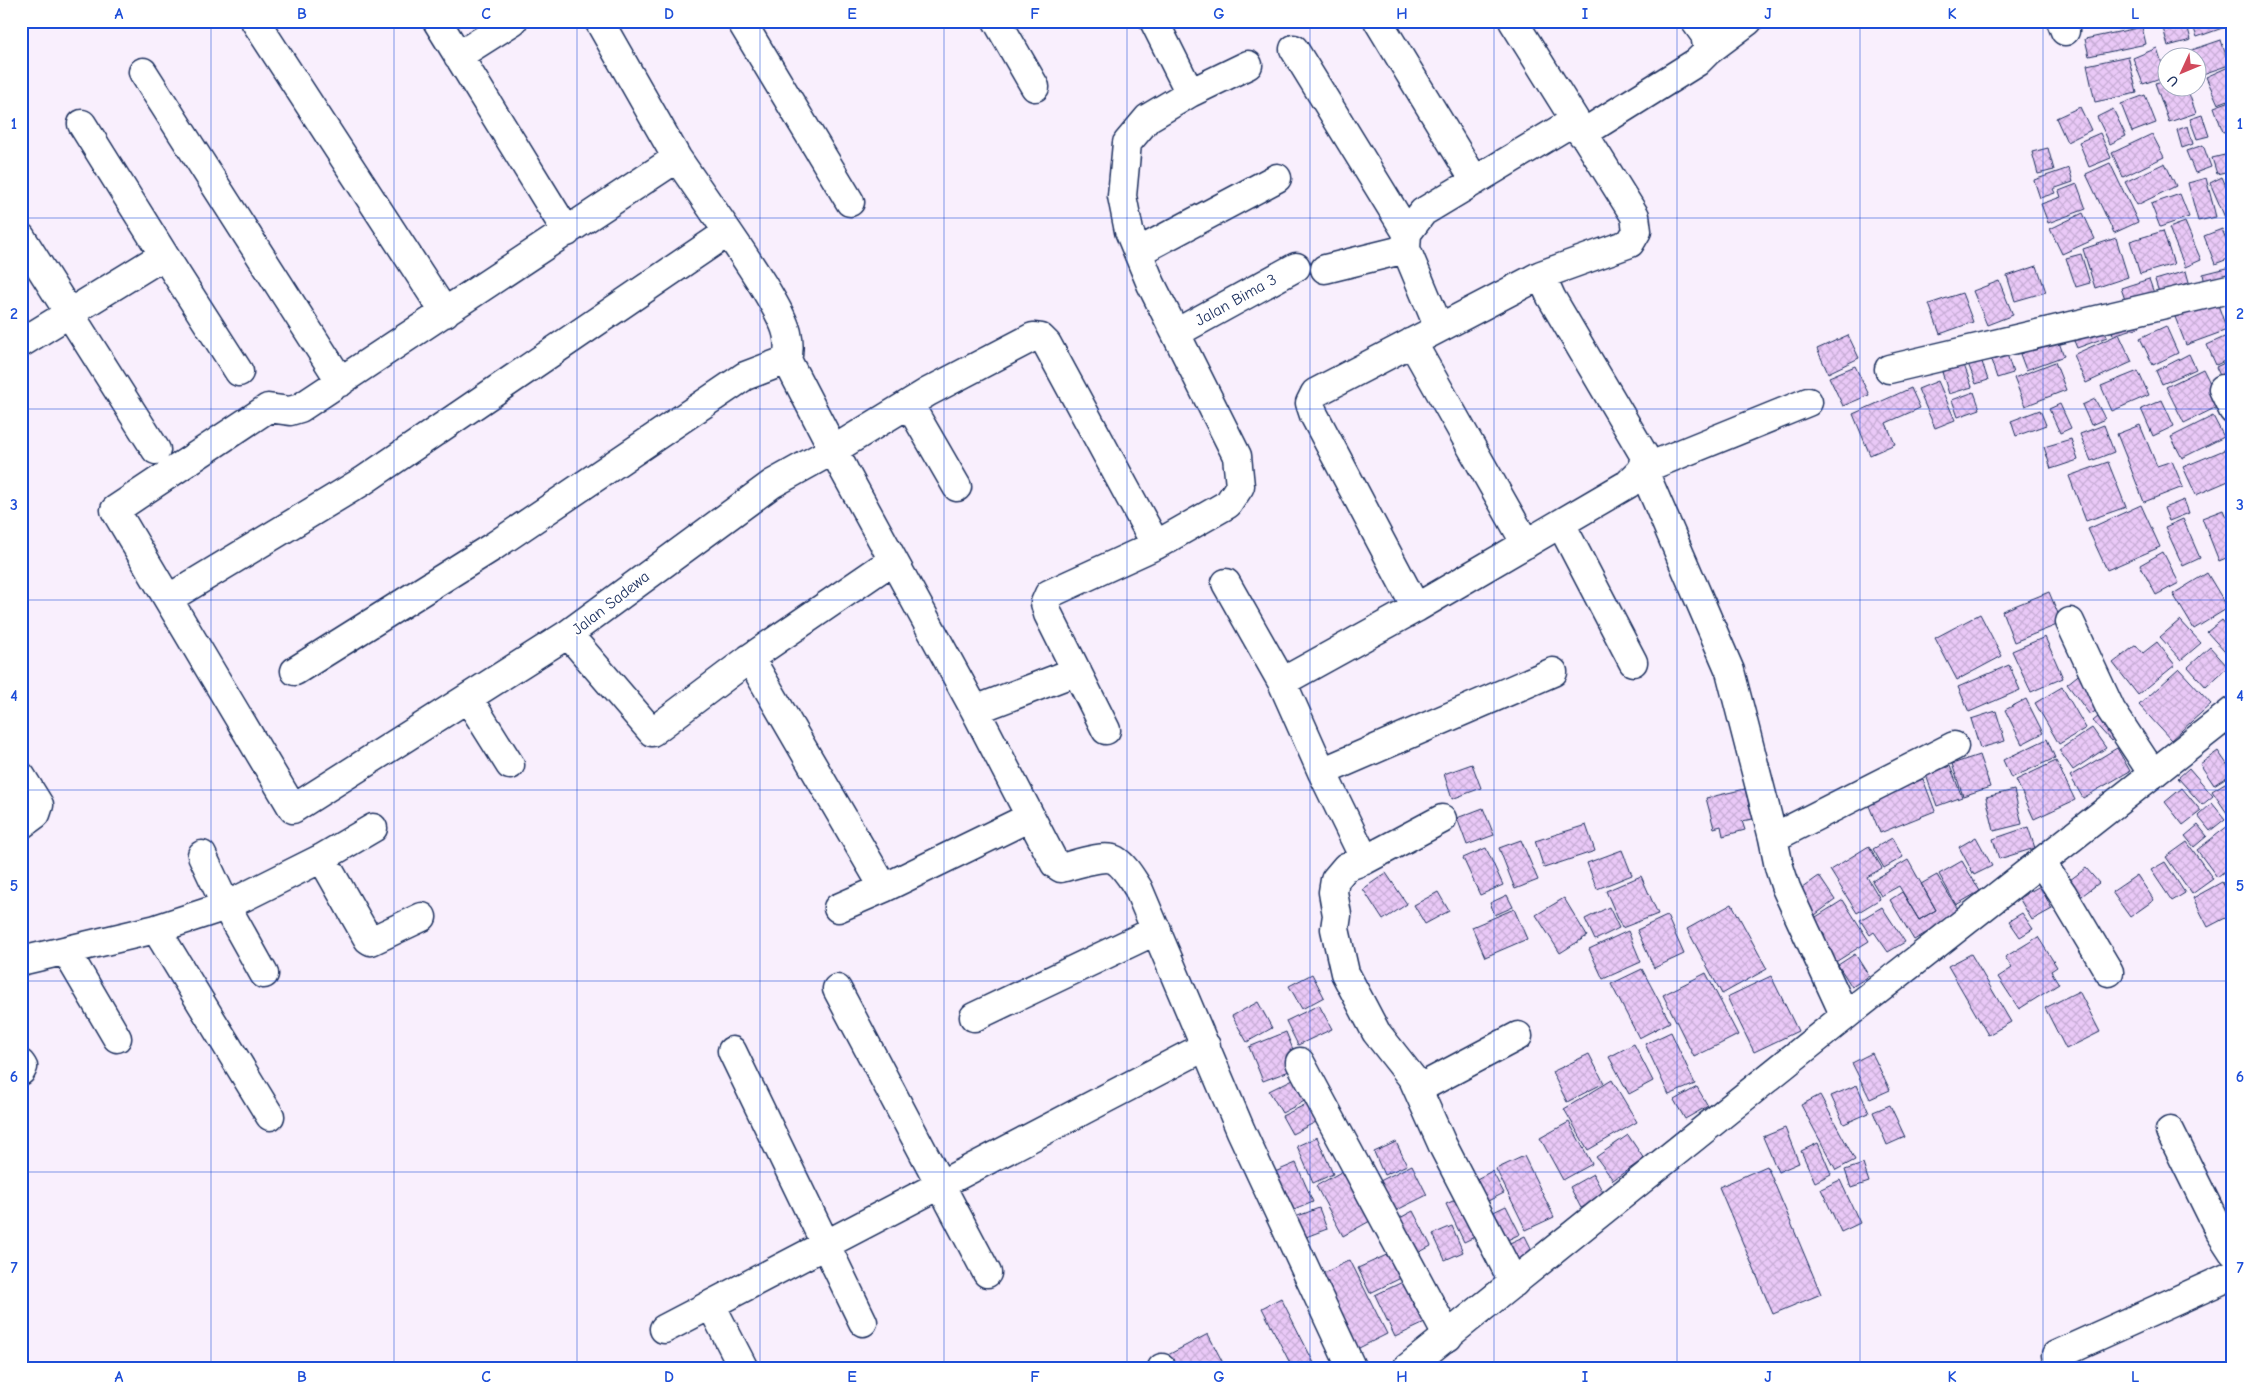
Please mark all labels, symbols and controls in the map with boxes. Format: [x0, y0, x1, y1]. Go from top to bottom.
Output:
text: A [115, 5, 124, 23]
text: B [297, 5, 307, 23]
text: C [481, 5, 491, 23]
text: D [664, 5, 674, 23]
text: E [847, 5, 857, 23]
text: F [1030, 5, 1040, 23]
text: G [1213, 5, 1225, 23]
text: H [1396, 5, 1408, 23]
text: I [1582, 5, 1588, 23]
text: J [1764, 5, 1772, 23]
text: K [1947, 5, 1957, 23]
text: L [2131, 5, 2139, 23]
north arrow [2156, 48, 2206, 98]
text: U [2164, 71, 2182, 90]
text: 1 [11, 115, 17, 133]
text: 1 [2237, 115, 2243, 133]
street label: Jalan Bima 3 [1192, 270, 1280, 330]
text: 2 [10, 305, 18, 323]
text: 2 [2236, 305, 2244, 323]
text: 3 [10, 496, 18, 514]
text: 3 [2236, 496, 2244, 514]
street label: Jalan Sadewa [569, 567, 653, 639]
text: 4 [10, 687, 18, 705]
text: 4 [2236, 687, 2244, 705]
text: 5 [10, 877, 18, 895]
text: 5 [2236, 877, 2244, 895]
text: 6 [10, 1068, 18, 1086]
text: 6 [2236, 1068, 2244, 1086]
text: 7 [10, 1259, 18, 1277]
text: 7 [2236, 1259, 2244, 1277]
text: A [115, 1368, 124, 1386]
text: B [297, 1368, 307, 1386]
text: C [481, 1368, 491, 1386]
text: D [664, 1368, 674, 1386]
text: E [847, 1368, 857, 1386]
text: F [1030, 1368, 1040, 1386]
text: G [1213, 1368, 1225, 1386]
text: H [1396, 1368, 1408, 1386]
text: I [1582, 1368, 1588, 1386]
text: J [1764, 1368, 1772, 1386]
text: K [1947, 1368, 1957, 1386]
text: L [2131, 1368, 2139, 1386]

